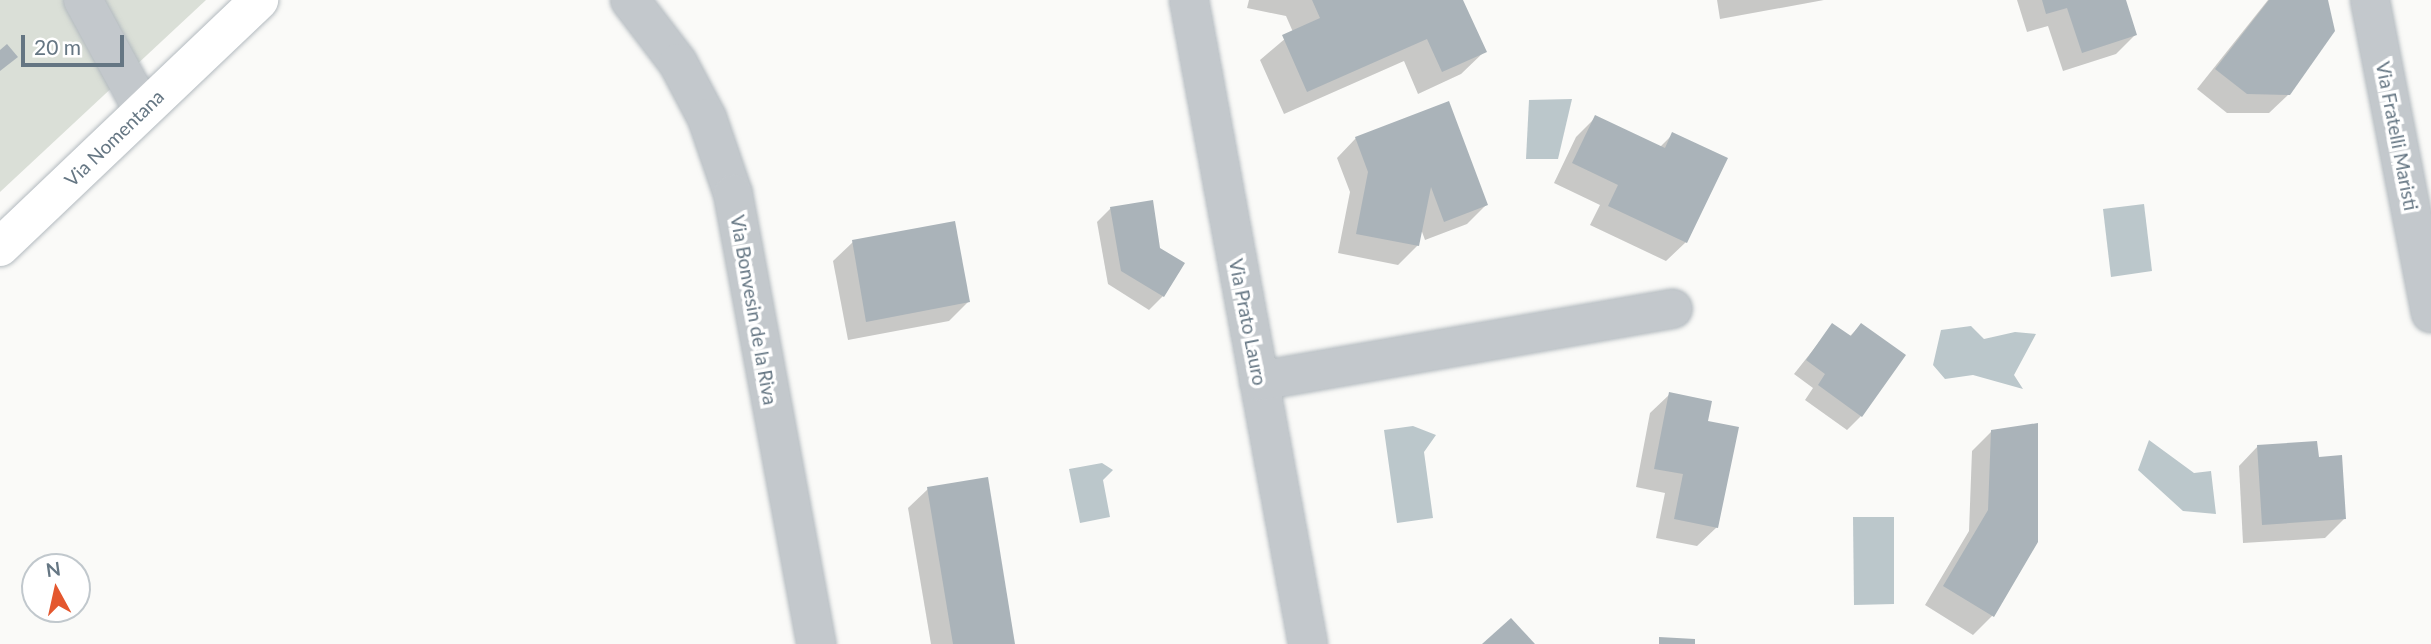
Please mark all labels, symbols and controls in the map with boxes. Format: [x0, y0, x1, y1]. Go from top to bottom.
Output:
scale bar [24, 21, 128, 65]
text: 20 m [34, 34, 81, 59]
street label: Via Fratelli Maristi [2371, 60, 2423, 212]
street label: Via Nomentana [60, 85, 168, 191]
street label: Via Bonvesin de la Riva [726, 213, 782, 407]
street label: Via Prato Lauro [1225, 257, 1271, 387]
north arrow [21, 553, 91, 623]
text: N [44, 556, 62, 581]

